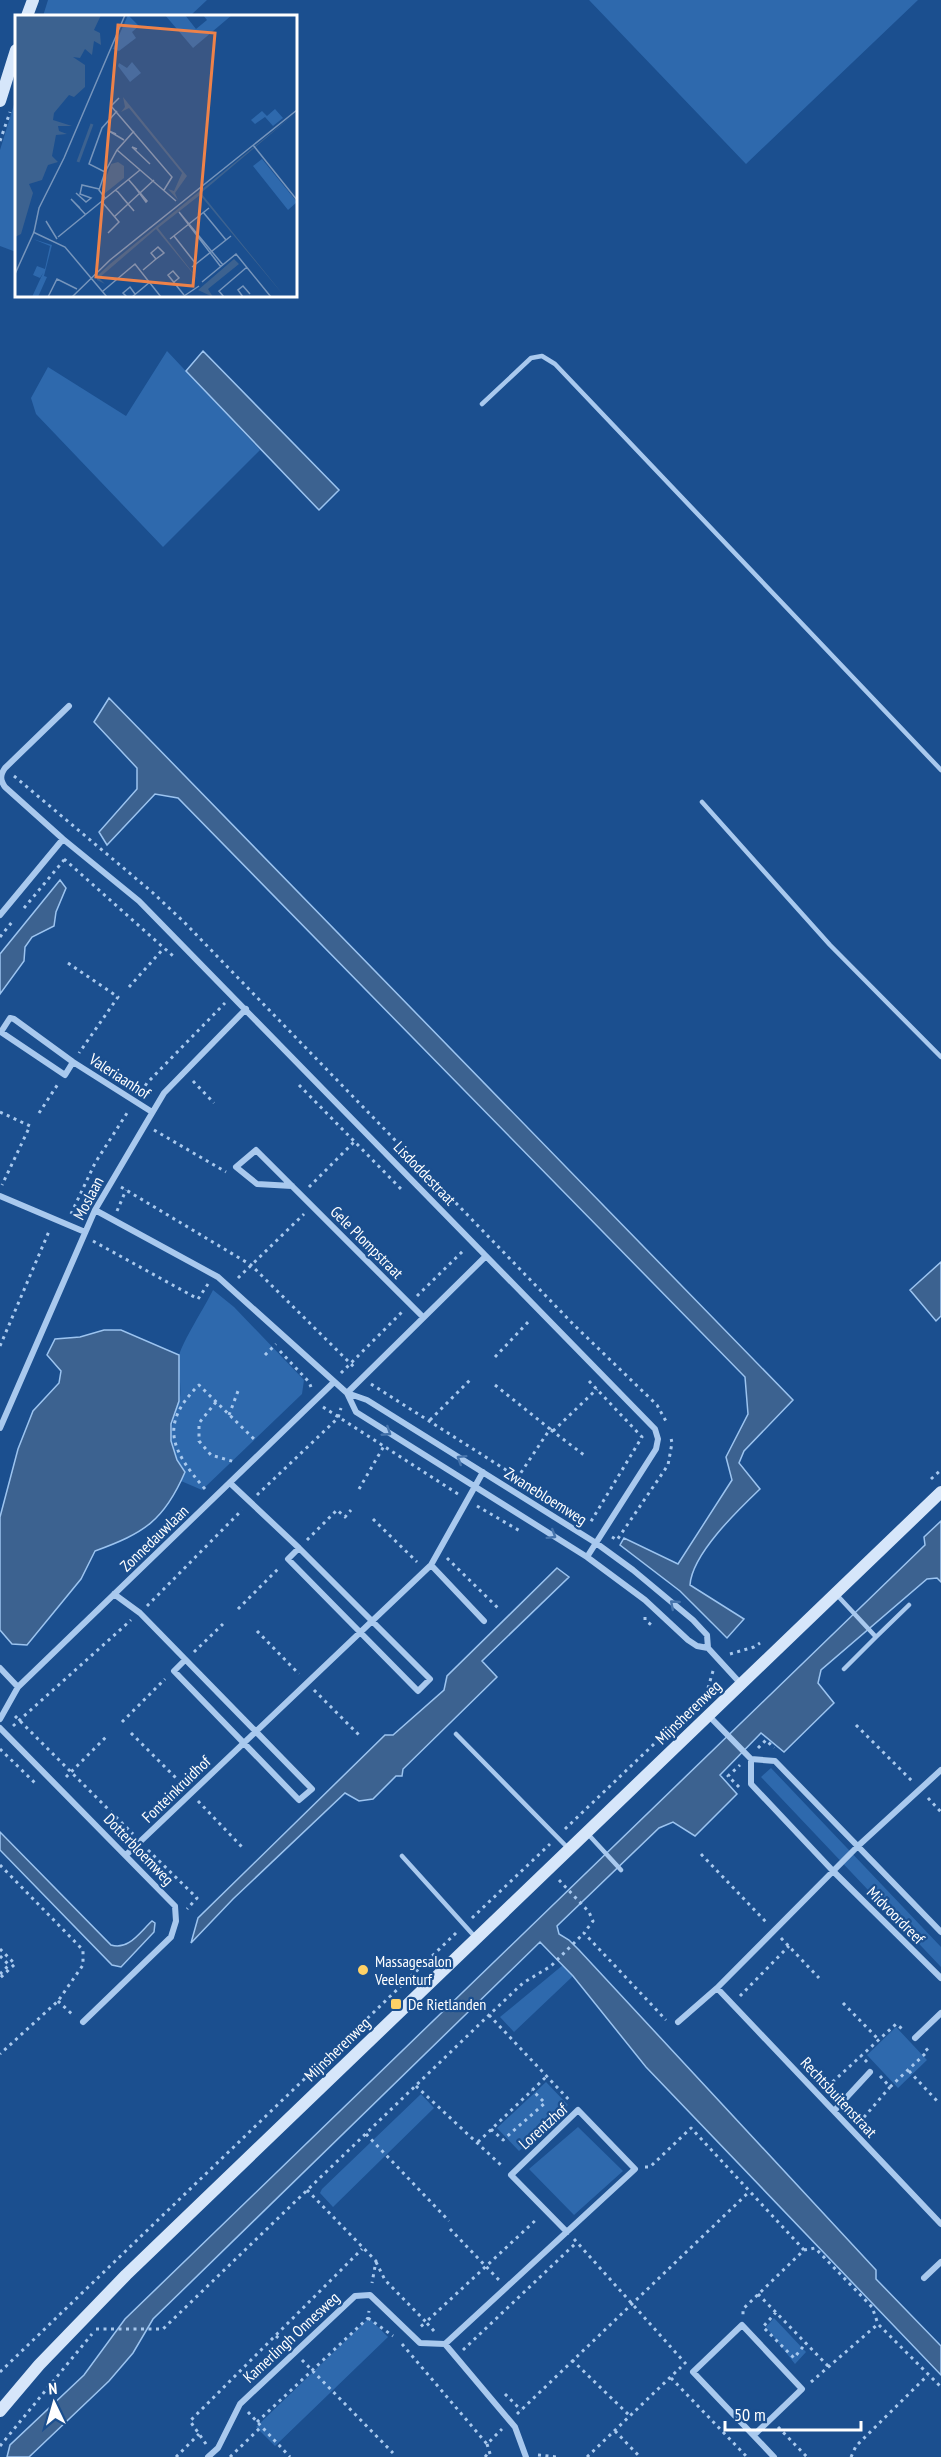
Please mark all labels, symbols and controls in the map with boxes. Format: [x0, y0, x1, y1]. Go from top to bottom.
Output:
inset map [15, 15, 297, 297]
street label: Valeriaanhof [85, 1048, 155, 1104]
street label: Lisdoddestraat [390, 1137, 461, 1210]
street label: Moslaan [68, 1173, 108, 1223]
street label: Gele Plompstraat [326, 1201, 408, 1283]
one-way arrow [381, 1425, 391, 1437]
one-way arrow [457, 1454, 467, 1466]
street label: Zwanebloemweg [501, 1463, 591, 1529]
street label: Zonnedauwlaan [116, 1501, 192, 1575]
one-way arrow [546, 1528, 557, 1539]
one-way arrow [670, 1600, 681, 1611]
street label: Mijnsherenweg [651, 1676, 725, 1748]
street label: Fonteinkruidhof [137, 1751, 215, 1827]
street label: Dotterbloemweg [100, 1809, 178, 1889]
street label: Midvoordreef [863, 1882, 930, 1949]
place label: Massagesalon Veelenturf [374, 1951, 452, 1989]
marker: Massagesalon Veelenturf [356, 1963, 370, 1977]
place label: De Rietlanden [408, 1994, 486, 2014]
marker: De Rietlanden [389, 1997, 403, 2011]
street label: Mijnsherenweg [300, 2013, 374, 2085]
street label: Rechtsbuitenstraat [797, 2053, 882, 2142]
street label: Lorentzhof [514, 2098, 572, 2153]
street label: Kamerlingh Onnesweg [239, 2287, 343, 2387]
north arrow [24, 2373, 84, 2433]
text: N [48, 2378, 58, 2398]
scale bar [725, 2394, 862, 2432]
text: 50 m [734, 2403, 766, 2426]

